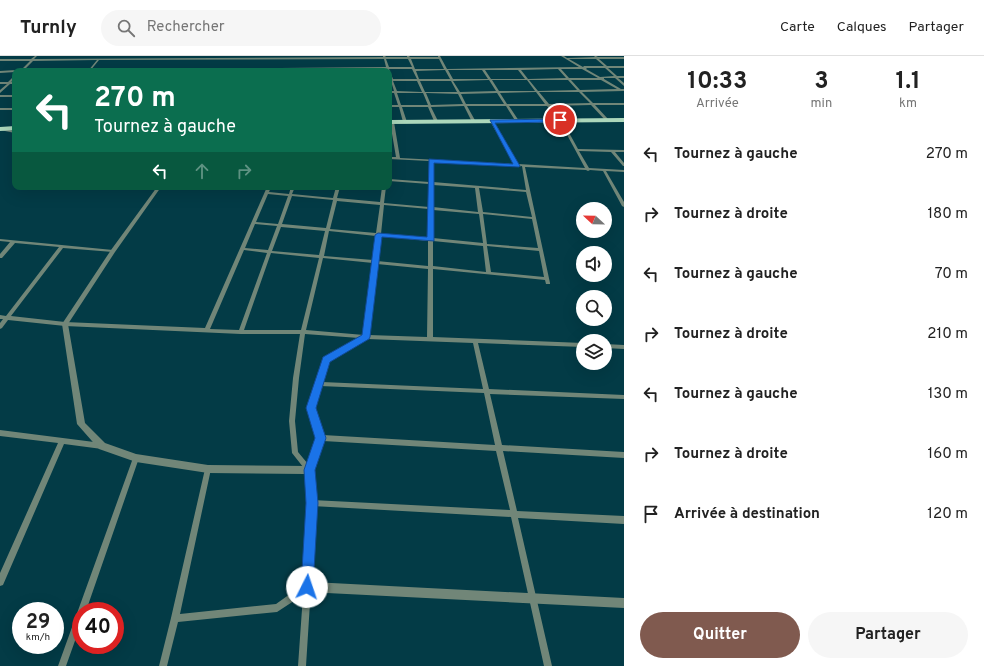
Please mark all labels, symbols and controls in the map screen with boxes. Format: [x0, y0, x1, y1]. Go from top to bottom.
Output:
search box [101, 10, 381, 46]
text: Turnly [20, 16, 77, 40]
icon: search [115, 17, 137, 39]
text: Rechercher [147, 18, 225, 37]
text: Carte [780, 19, 815, 36]
text: Calques [837, 19, 887, 36]
text: Partager [909, 19, 964, 36]
text: 10:33 [687, 67, 747, 97]
text: 3 [814, 67, 829, 97]
text: 1.1 [896, 67, 921, 97]
text: 270 m [94, 81, 176, 117]
icon: left [28, 84, 80, 136]
text: Arrivée [696, 96, 739, 112]
text: min [811, 96, 832, 112]
text: km [899, 96, 917, 112]
pin [543, 103, 577, 137]
icon: arrive [549, 109, 571, 131]
text: Tournez à gauche [94, 116, 236, 139]
icon: left [640, 143, 662, 165]
text: Tournez à gauche [674, 145, 798, 164]
text: 270 m [926, 145, 968, 164]
icon: left [149, 160, 171, 182]
icon: ahead [191, 160, 213, 182]
icon: right [233, 160, 255, 182]
north arrow [576, 202, 612, 238]
map controls [576, 202, 612, 370]
icon: right [640, 203, 662, 225]
text: Tournez à droite [674, 205, 788, 224]
text: 180 m [928, 205, 968, 224]
button: sound [576, 246, 612, 282]
icon: left [640, 263, 662, 285]
text: Tournez à gauche [674, 265, 798, 284]
text: 70 m [935, 265, 968, 284]
button: search [576, 290, 612, 326]
icon: right [640, 323, 662, 345]
text: Tournez à droite [674, 325, 788, 344]
text: 210 m [927, 325, 968, 344]
button: layers [576, 334, 612, 370]
icon: left [640, 383, 662, 405]
text: Tournez à gauche [674, 385, 798, 404]
text: 130 m [928, 385, 968, 404]
icon: right [640, 443, 662, 465]
text: Tournez à droite [674, 445, 788, 464]
text: 160 m [928, 445, 968, 464]
icon: arrive [640, 503, 662, 525]
text: Arrivée à destination [674, 505, 820, 524]
text: 120 m [927, 505, 968, 524]
position arrow [286, 566, 328, 608]
speed limit sign: 40 [72, 602, 124, 654]
text: 29 [26, 610, 50, 636]
button: Quitter [640, 612, 800, 658]
button: Partager [808, 612, 968, 658]
text: km/h [26, 631, 50, 644]

